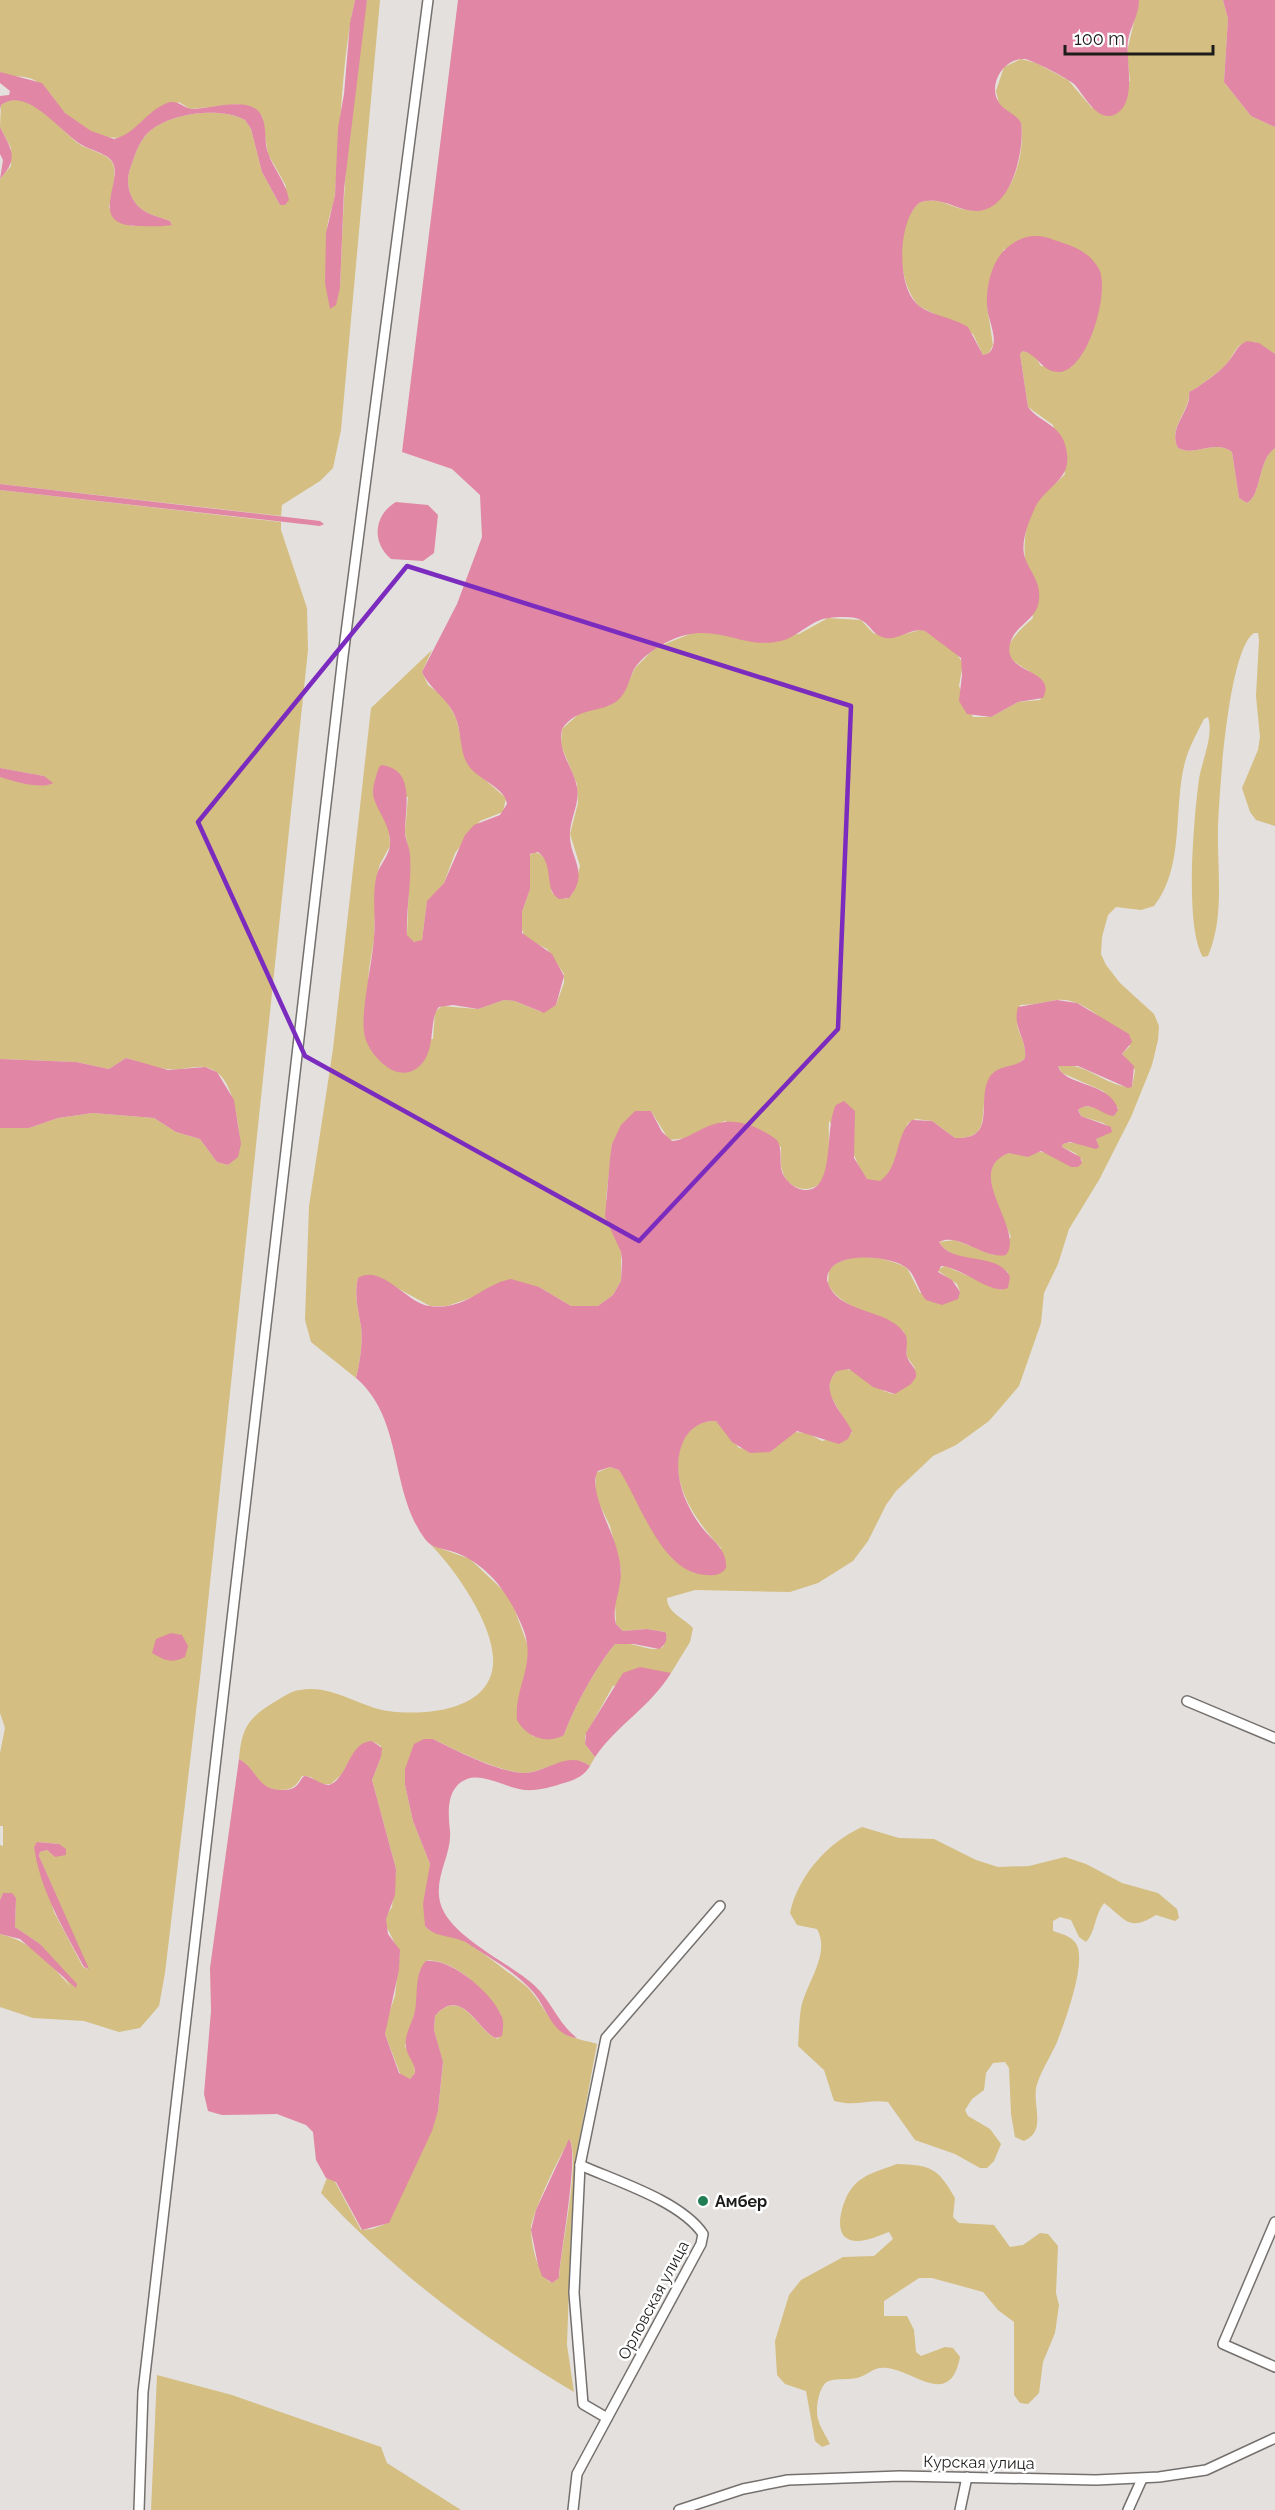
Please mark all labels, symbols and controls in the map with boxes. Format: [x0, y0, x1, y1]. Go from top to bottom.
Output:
scale bar [1065, 18, 1214, 56]
text: 100 m [1074, 28, 1125, 49]
place label: Амбер [715, 2192, 767, 2211]
marker: Амбер [696, 2194, 710, 2208]
street label: Орловская улица [614, 2237, 693, 2363]
street label: Курская улица [923, 2452, 1035, 2473]

